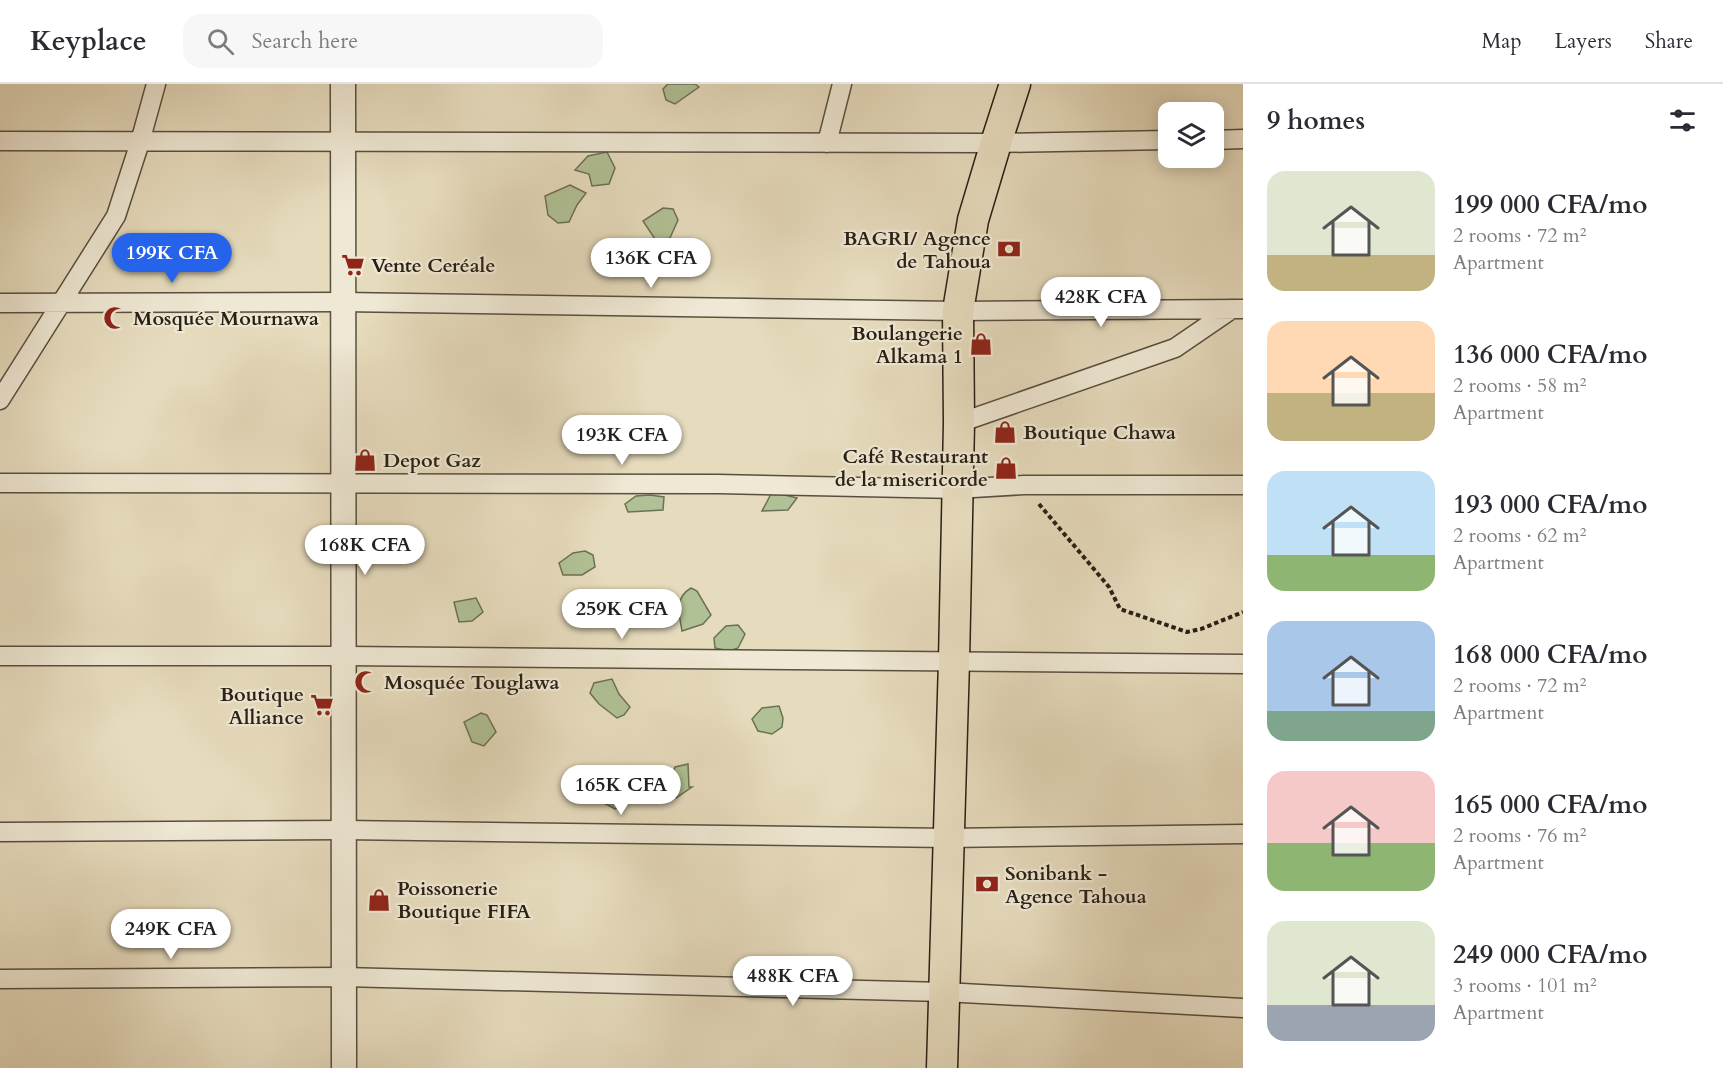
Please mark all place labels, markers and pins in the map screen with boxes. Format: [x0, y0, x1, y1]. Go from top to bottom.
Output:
place label: BAGRI/ Agence de Tahoua [843, 225, 991, 275]
pin: 199K CFA [110, 233, 234, 284]
bank icon: BAGRI/ Agence de Tahoua [996, 236, 1022, 262]
pin: 136K CFA [589, 238, 713, 289]
supermarket icon: Vente Ceréale [340, 252, 366, 278]
place label: Vente Ceréale [371, 252, 495, 279]
pin: 428K CFA [1039, 277, 1163, 328]
mosque icon: Mosquée Mournawa [102, 305, 128, 331]
place label: Mosquée Mournawa [133, 305, 319, 332]
place label: Boulangerie Alkama 1 [851, 320, 963, 370]
shop icon: Boulangerie Alkama 1 [968, 331, 994, 357]
pin: 193K CFA [560, 415, 684, 466]
shop icon: Boutique Chawa [992, 419, 1018, 445]
place label: Boutique Chawa [1023, 419, 1176, 446]
place label: Café Restaurant de la misericorde [835, 443, 988, 493]
shop icon: Depot Gaz [352, 447, 378, 473]
place label: Depot Gaz [383, 447, 481, 474]
shop icon: Café Restaurant de la misericorde [993, 455, 1019, 481]
pin: 168K CFA [303, 525, 427, 576]
pin: 259K CFA [560, 589, 684, 640]
mosque icon: Mosquée Touglawa [353, 669, 379, 695]
place label: Mosquée Touglawa [384, 669, 560, 696]
place label: Boutique Alliance [220, 681, 304, 731]
supermarket icon: Boutique Alliance [309, 692, 335, 718]
pin: 165K CFA [559, 765, 683, 816]
place label: Sonibank - Agence Tahoua [1005, 860, 1147, 910]
bank icon: Sonibank - Agence Tahoua [974, 871, 1000, 897]
place label: Poissonerie Boutique FIFA [397, 875, 531, 925]
shop icon: Poissonerie Boutique FIFA [366, 887, 392, 913]
pin: 249K CFA [109, 909, 233, 960]
pin: 488K CFA [731, 956, 855, 1007]

